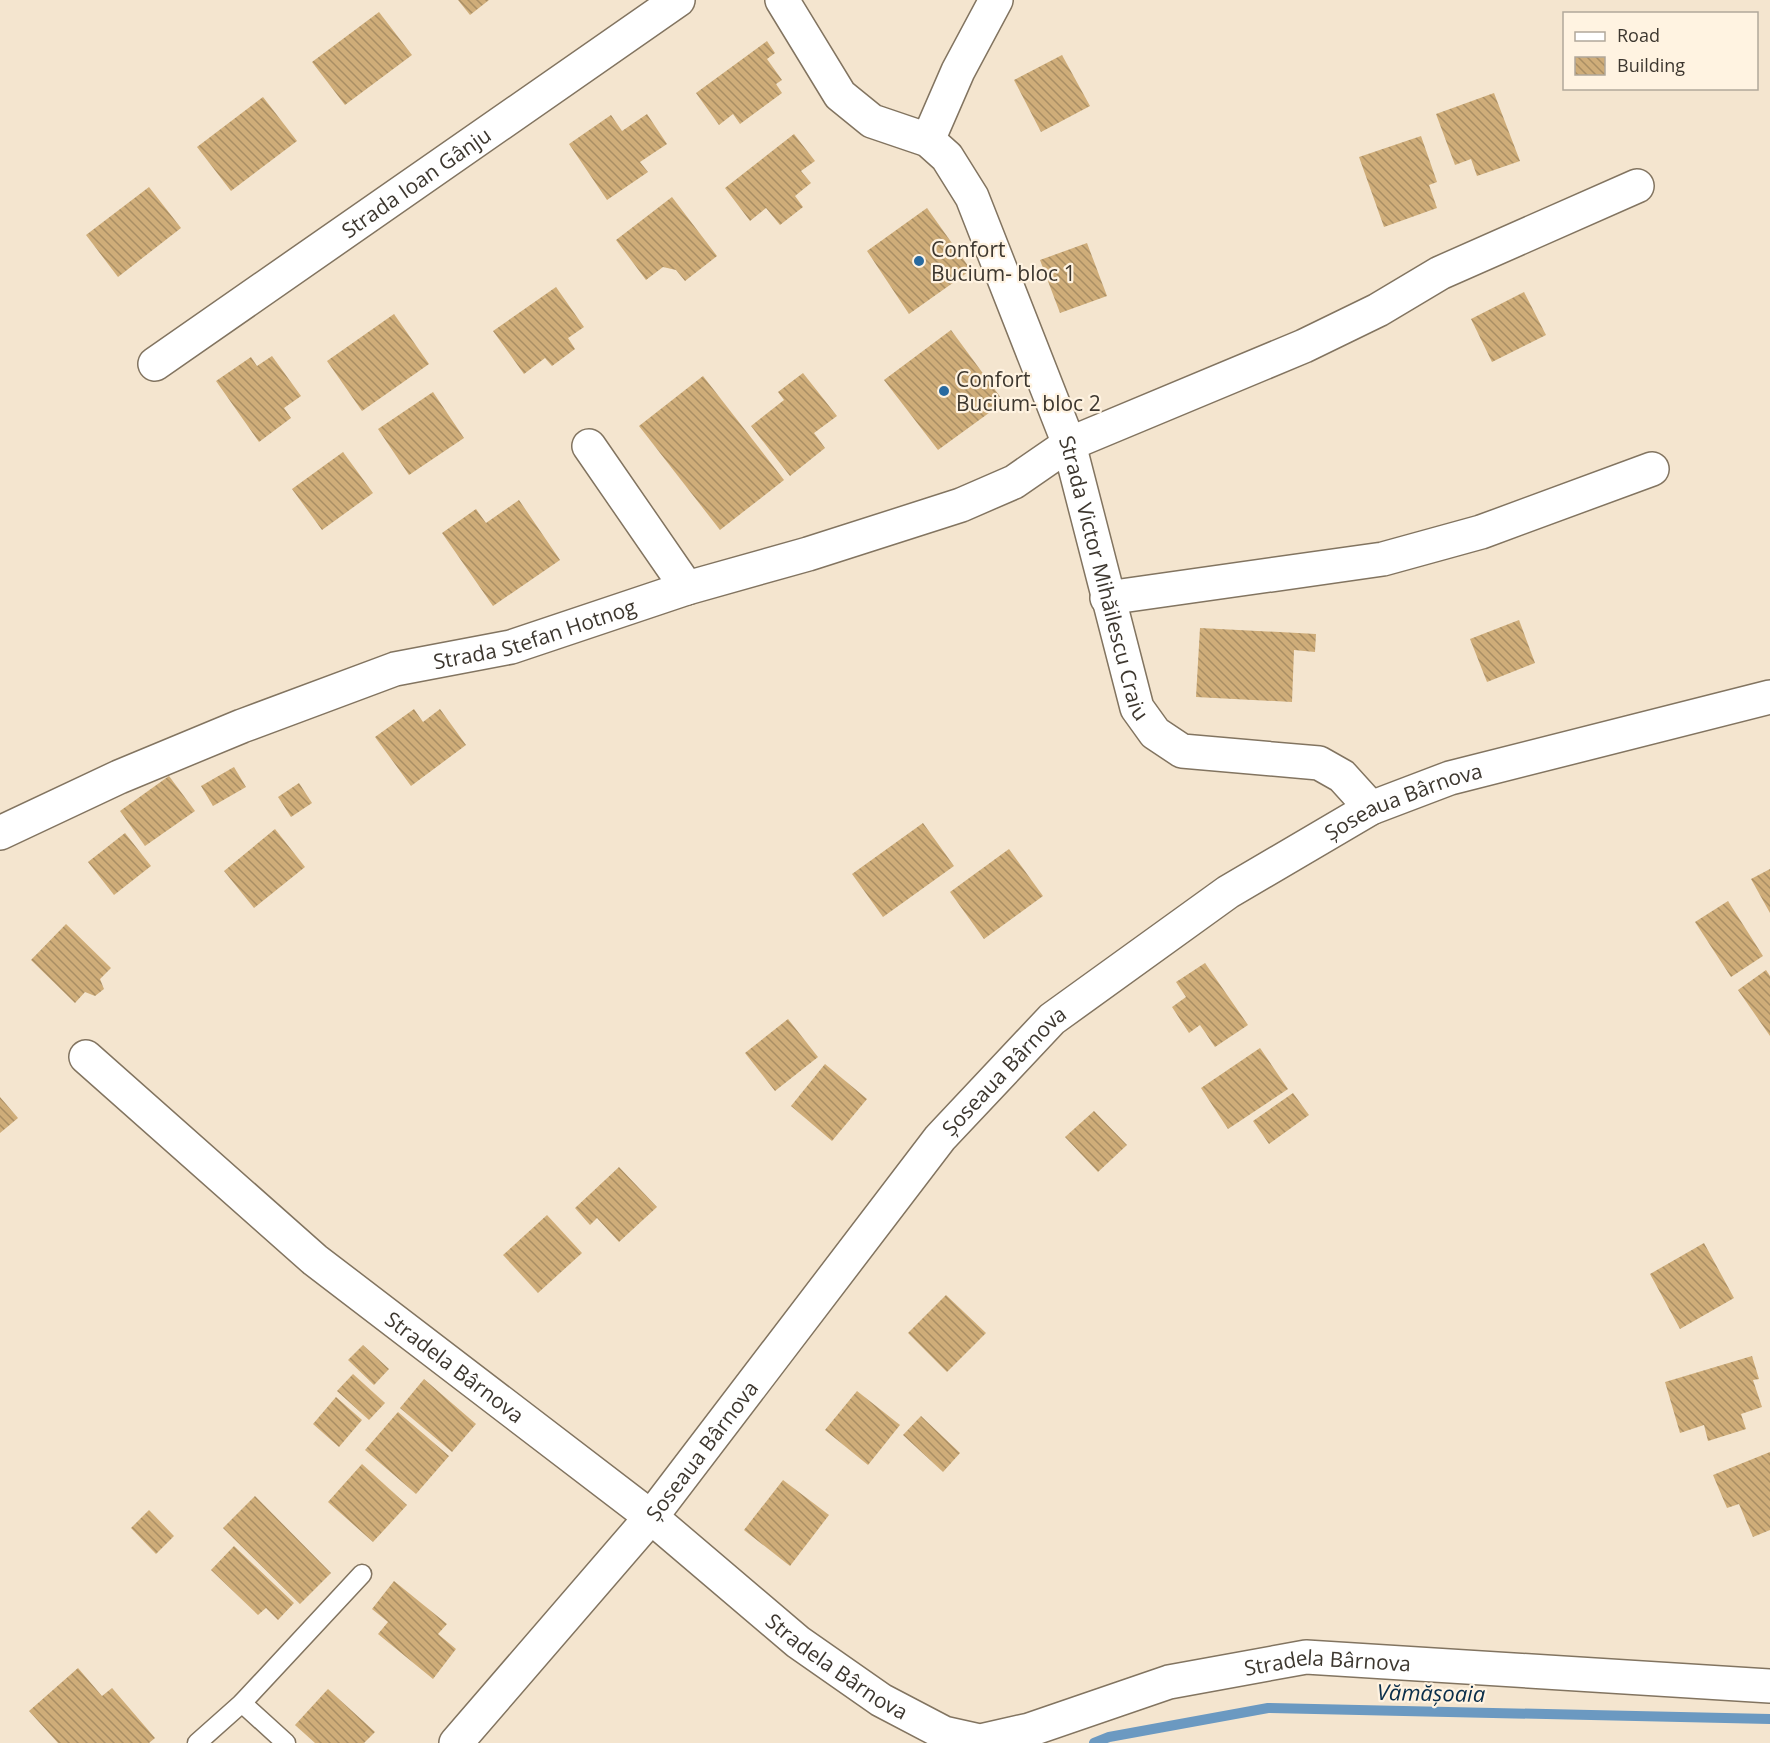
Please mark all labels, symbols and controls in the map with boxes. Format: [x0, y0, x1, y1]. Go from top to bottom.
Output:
legend [1563, 12, 1758, 90]
text: Road [1617, 23, 1660, 47]
text: Building [1617, 53, 1685, 77]
street label: Strada Ioan Gânju [336, 121, 496, 244]
place label: Confort Bucium- bloc 1 [931, 235, 1076, 287]
marker: Confort Bucium- bloc 1 [912, 254, 926, 268]
place label: Confort Bucium- bloc 2 [956, 365, 1101, 417]
marker: Confort Bucium- bloc 2 [937, 384, 951, 398]
street label: Strada Victor Mihăilescu Craiu [1053, 431, 1155, 726]
street label: Strada Stefan Hotnog [431, 592, 640, 675]
street label: Șoseaua Bârnova [1319, 756, 1485, 846]
street label: Șoseaua Bârnova [935, 999, 1072, 1142]
street label: Stradela Bârnova [380, 1305, 530, 1429]
street label: Șoseaua Bârnova [639, 1375, 764, 1526]
street label: Stradela Bârnova [760, 1607, 913, 1726]
street label: Stradela Bârnova [1242, 1643, 1412, 1682]
water label: Vămășoaia [1377, 1676, 1485, 1708]

